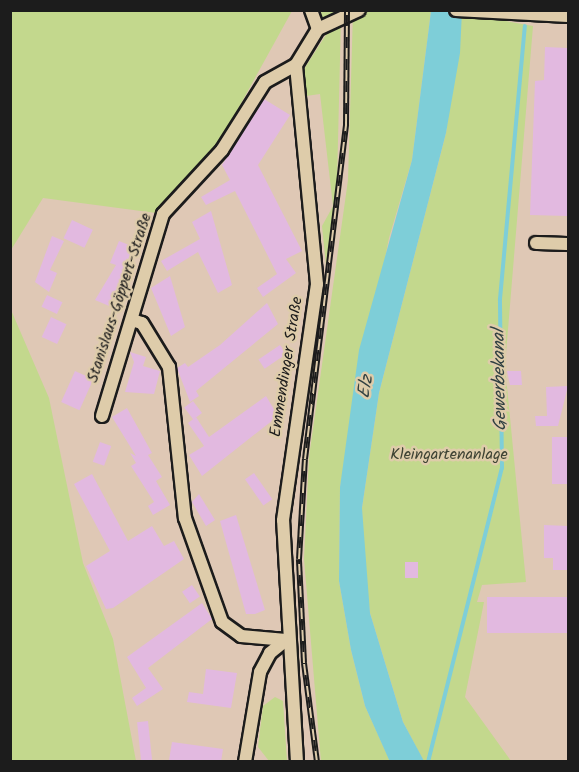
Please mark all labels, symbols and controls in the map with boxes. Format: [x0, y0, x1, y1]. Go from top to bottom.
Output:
street label: Stanislaus-Göppert-Straße [84, 211, 156, 385]
street label: Emmendinger Straße [266, 296, 308, 438]
water label: Gewerbekanal [489, 329, 513, 431]
water label: Elz [354, 374, 380, 400]
park label: Kleingartenanlage [390, 445, 508, 465]

